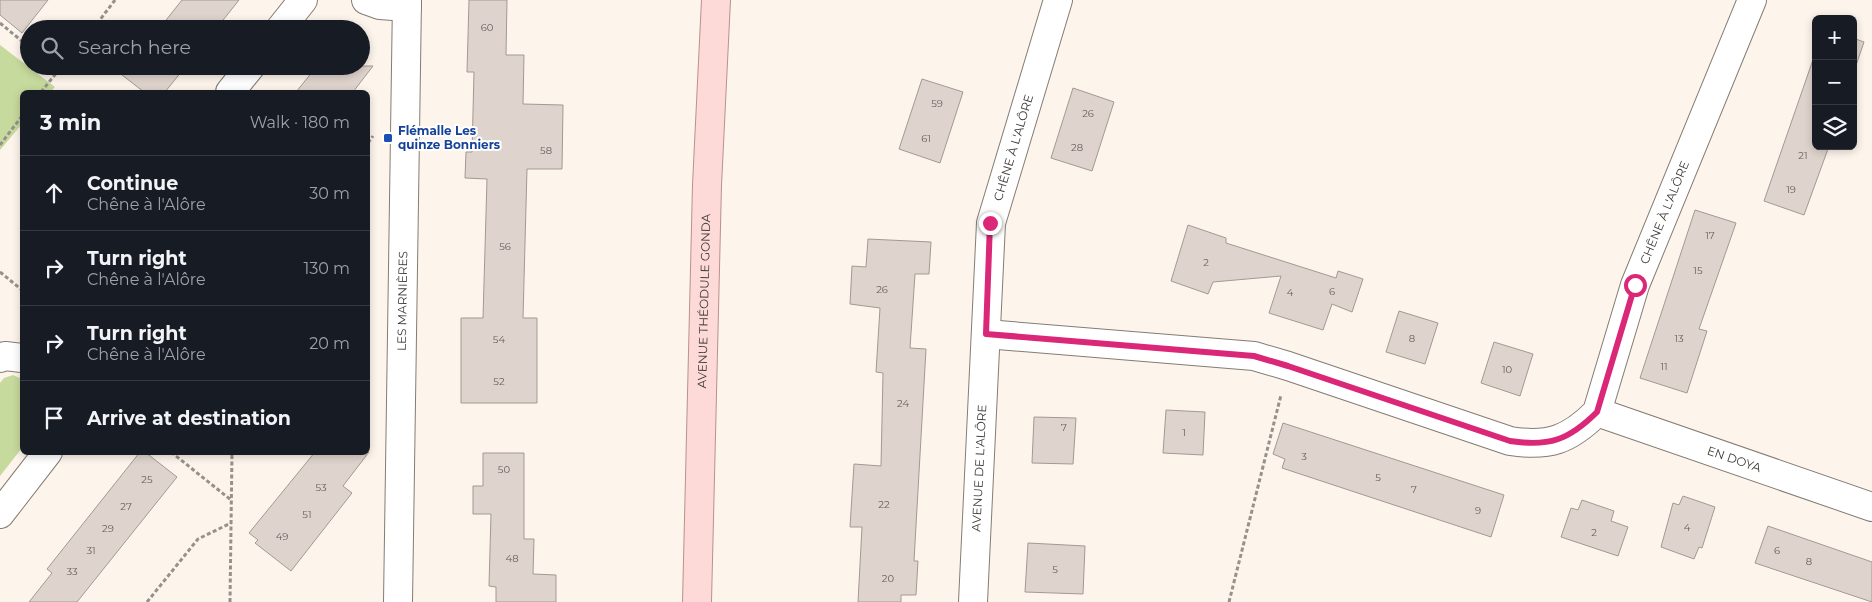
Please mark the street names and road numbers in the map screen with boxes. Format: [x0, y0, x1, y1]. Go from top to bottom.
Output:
street label: CHÊNE À L'ALÔRE [990, 93, 1036, 203]
street label: CHÊNE À L'ALÔRE [1636, 158, 1692, 266]
street label: AVENUE THÉODULE GONDA [694, 213, 713, 389]
street label: LES MARNIÈRES [394, 251, 410, 351]
street label: AVENUE DE L'ALÔRE [968, 404, 989, 532]
street label: EN DOYA [1705, 443, 1764, 475]

